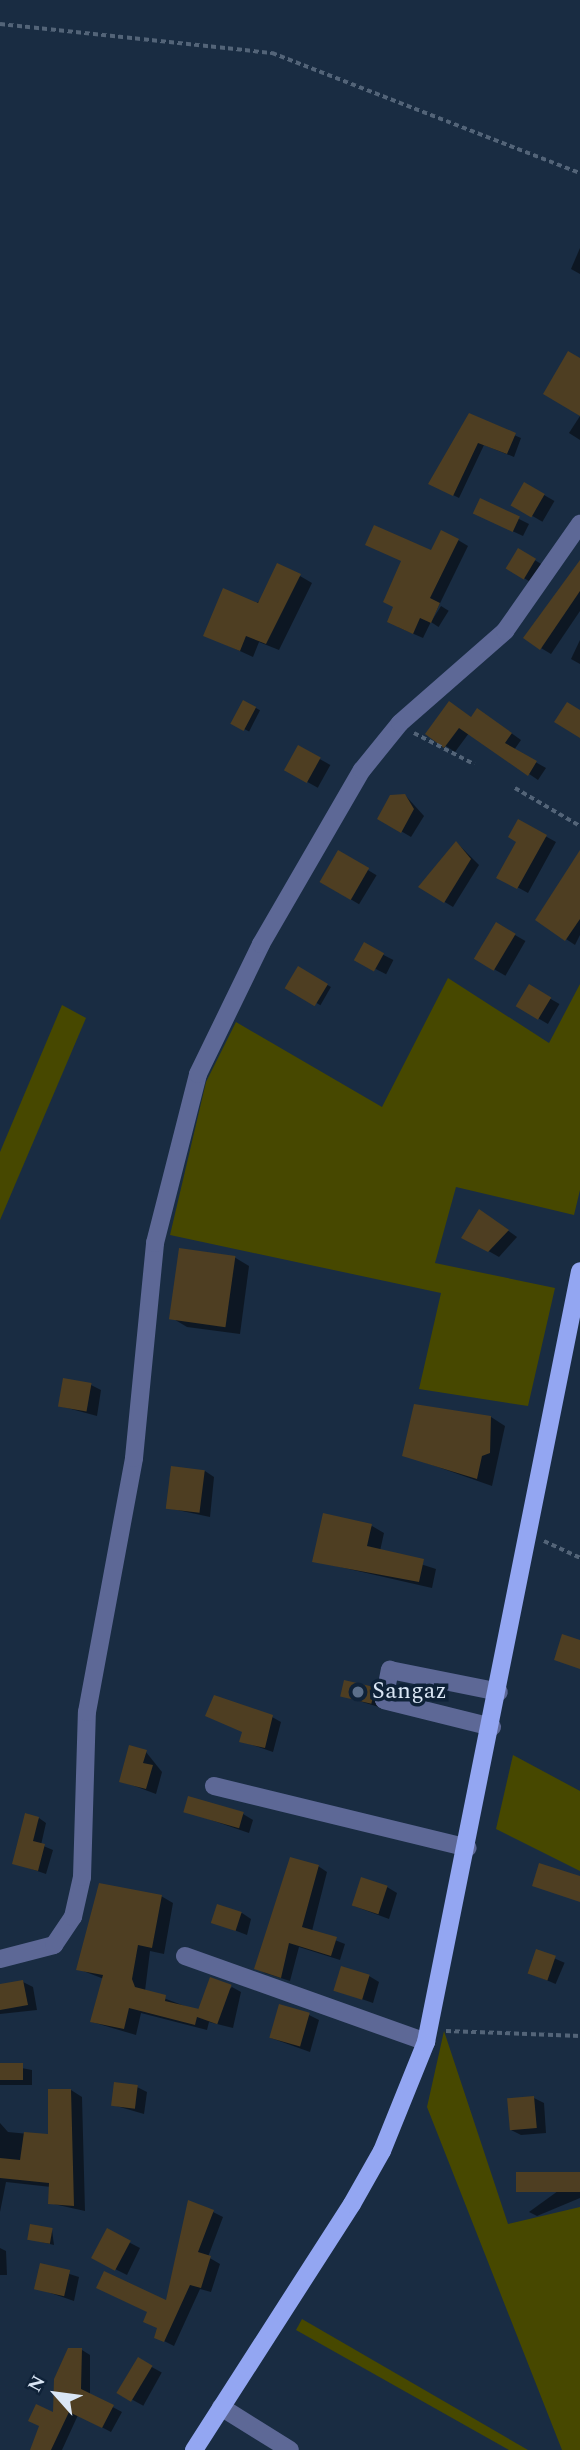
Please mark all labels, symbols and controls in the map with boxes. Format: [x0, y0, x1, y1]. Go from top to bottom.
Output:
place label: Sangaz [372, 1678, 447, 1706]
marker: Sangaz [350, 1684, 366, 1700]
north arrow [21, 2359, 91, 2429]
text: N [21, 2370, 53, 2398]

